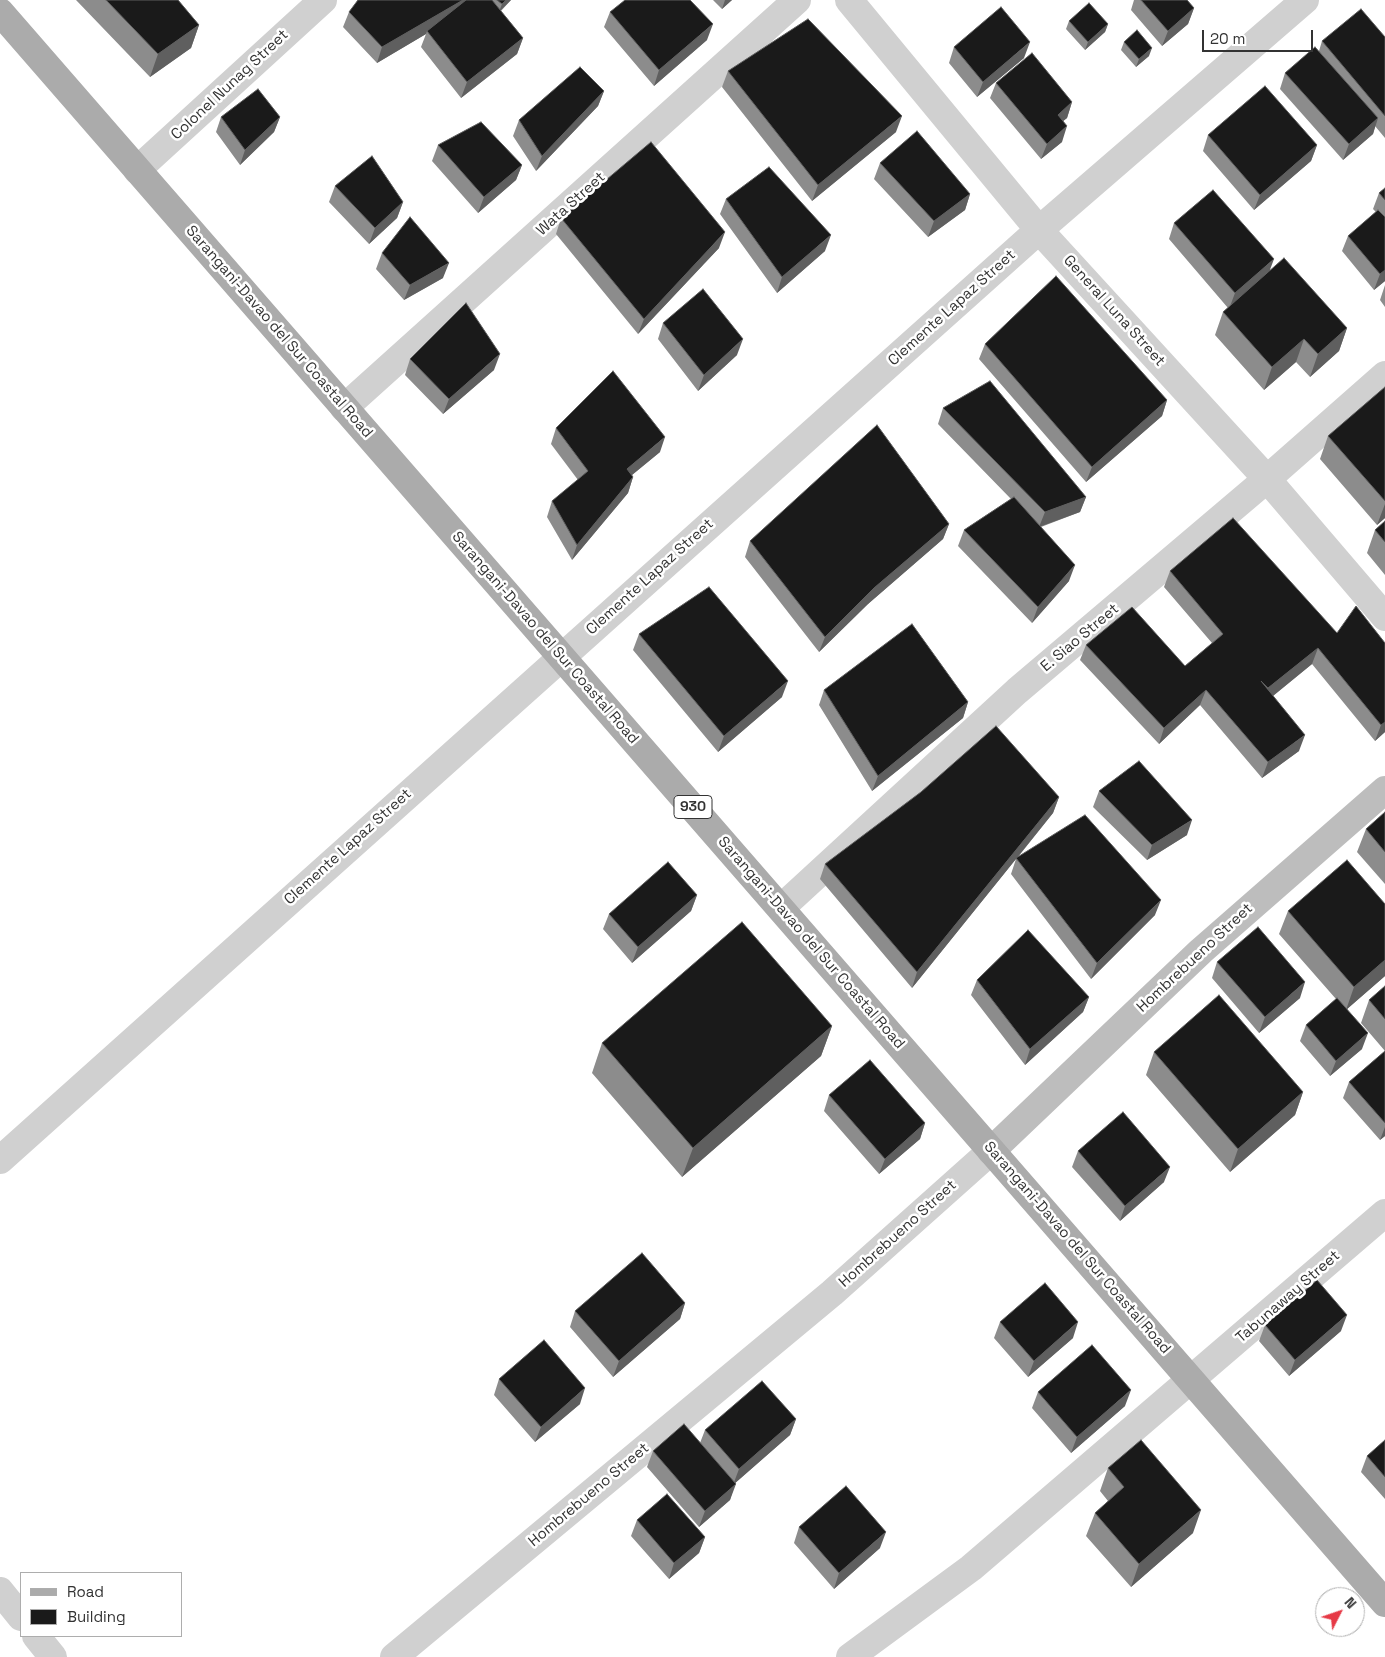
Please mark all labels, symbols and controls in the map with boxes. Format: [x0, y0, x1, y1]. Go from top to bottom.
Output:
scale bar [1205, 20, 1316, 52]
street label: Colonel Nunag Street [168, 26, 292, 144]
text: 20 m [1210, 29, 1245, 48]
street label: Wata Street [533, 168, 609, 240]
street label: Sarangani-Davao del Sur Coastal Road [182, 222, 376, 442]
street label: Clemente Lapaz Street [885, 246, 1019, 370]
street label: General Luna Street [1059, 252, 1169, 370]
street label: Clemente Lapaz Street [583, 515, 717, 639]
street label: Sarangani-Davao del Sur Coastal Road [448, 528, 642, 748]
street label: E. Siao Street [1037, 600, 1123, 676]
street label: Clemente Lapaz Street [281, 785, 415, 909]
road number: 930 [674, 796, 712, 819]
street label: Sarangani-Davao del Sur Coastal Road [714, 833, 908, 1053]
street label: Hombrebueno Street [1133, 900, 1257, 1016]
street label: Sarangani-Davao del Sur Coastal Road [980, 1138, 1174, 1358]
street label: Hombrebueno Street [836, 1177, 960, 1291]
street label: Tabunaway Street [1232, 1247, 1344, 1347]
street label: Hombrebueno Street [525, 1439, 653, 1551]
legend [20, 1572, 182, 1637]
text: Road [67, 1582, 104, 1601]
north arrow [1315, 1587, 1365, 1637]
text: N [1341, 1593, 1360, 1612]
text: Building [67, 1607, 126, 1626]

